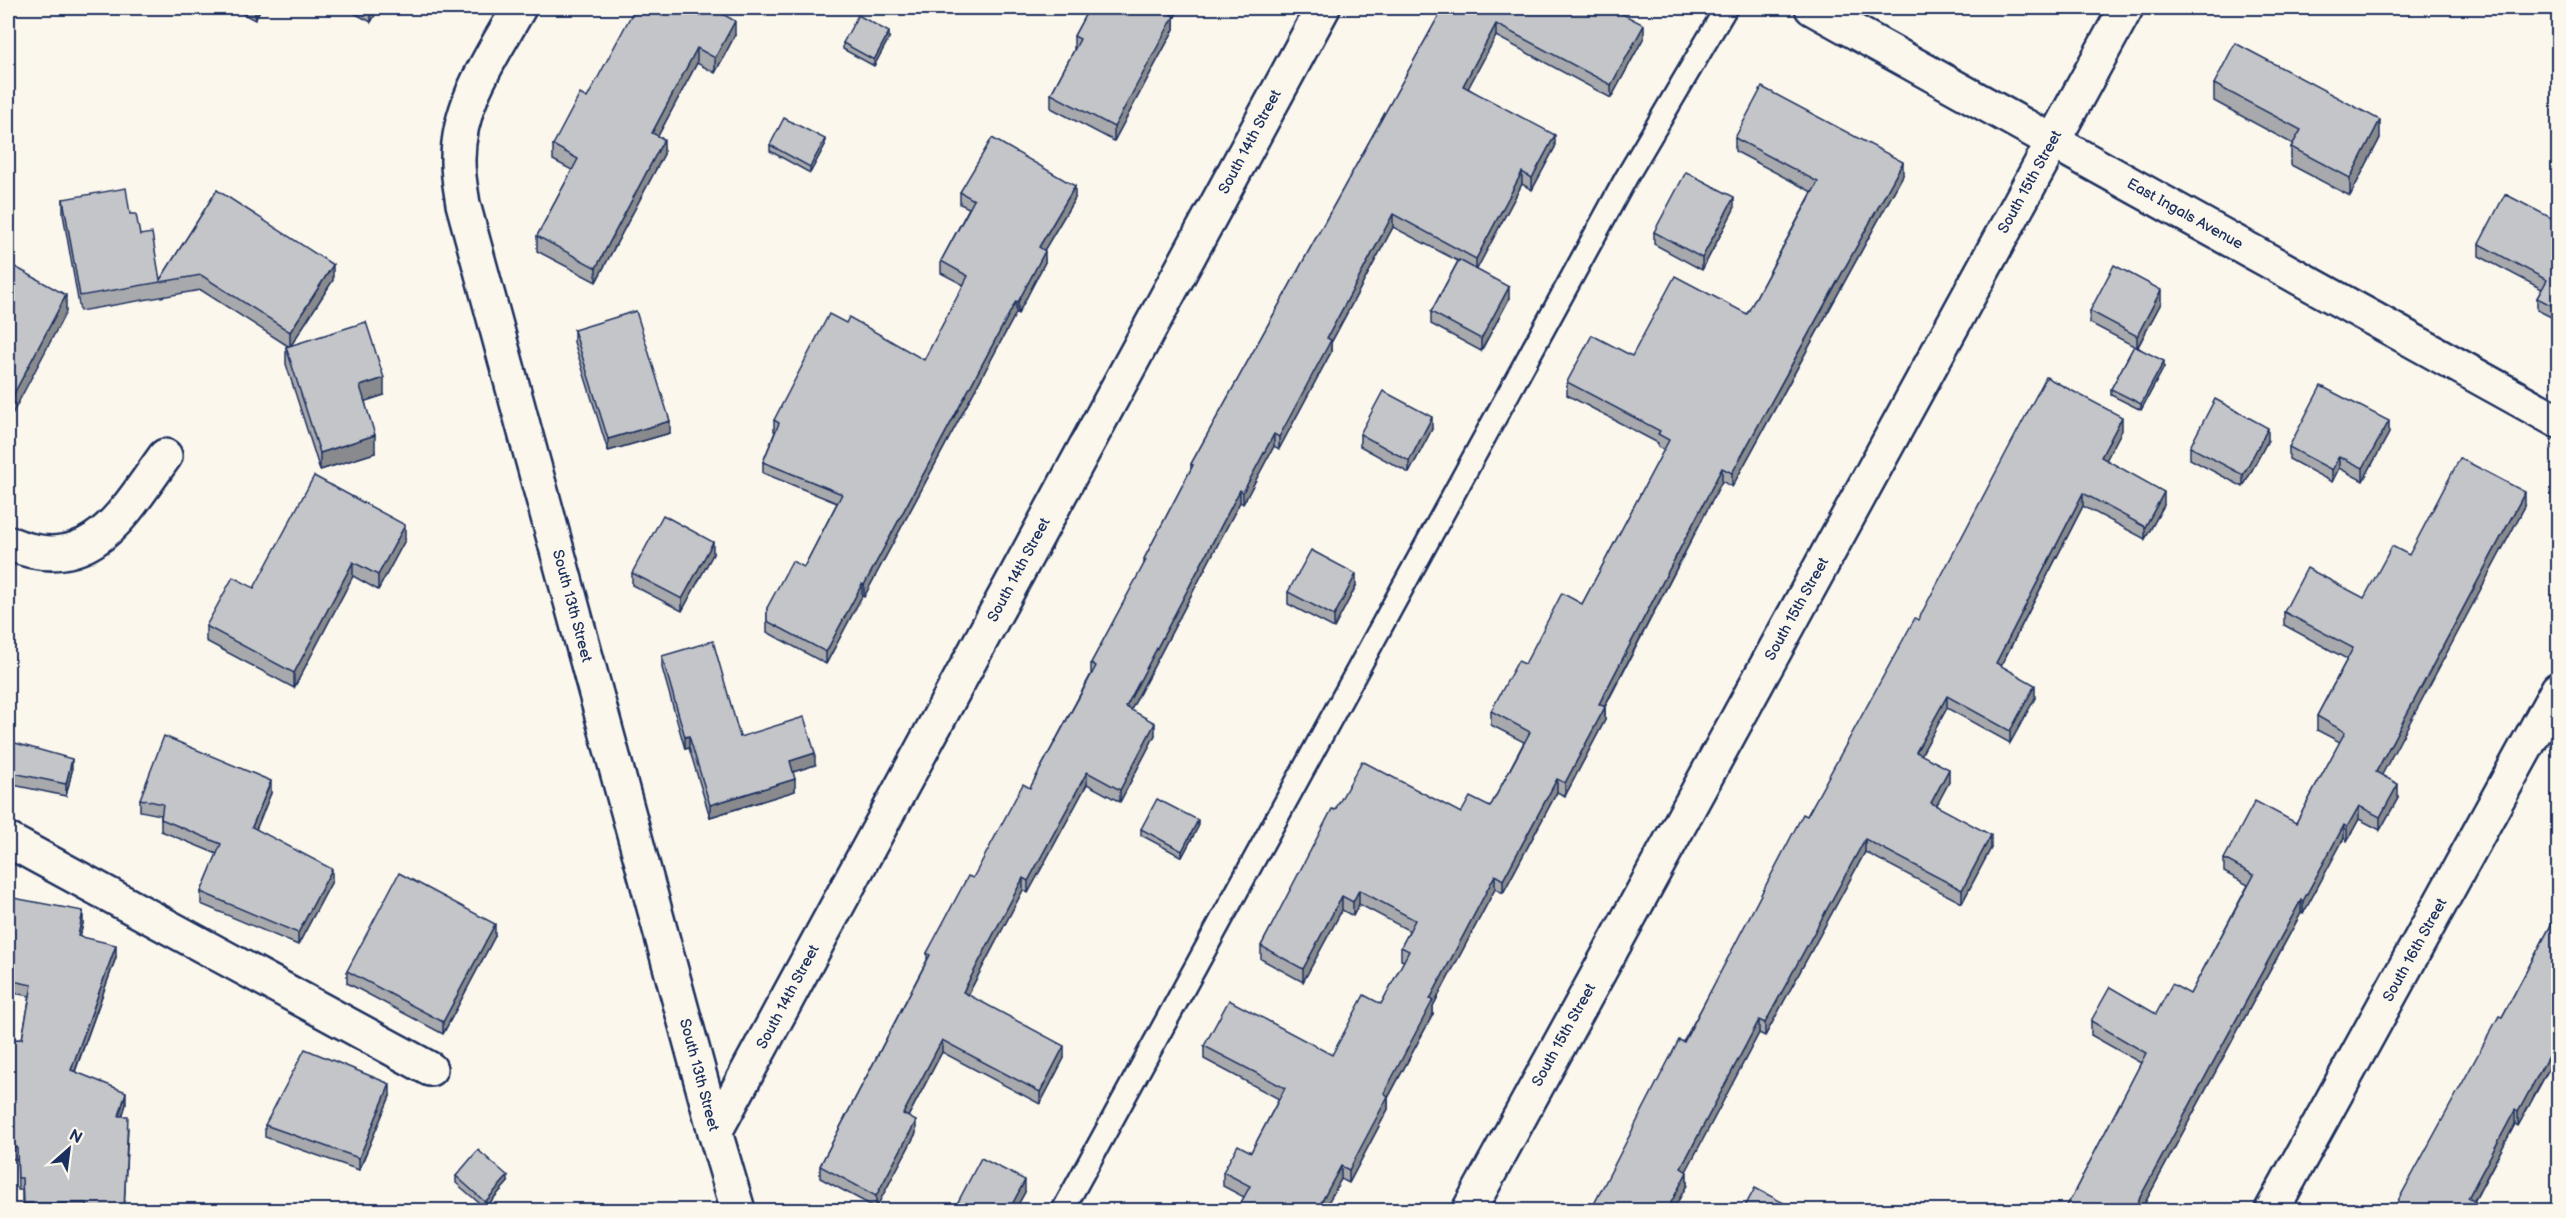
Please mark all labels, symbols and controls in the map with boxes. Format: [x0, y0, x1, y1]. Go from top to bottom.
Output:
street label: South 14th Street [1214, 86, 1286, 197]
street label: South 15th Street [1994, 127, 2066, 237]
street label: East Ingals Avenue [2124, 174, 2247, 254]
street label: South 14th Street [983, 514, 1055, 625]
street label: South 13th Street [548, 548, 596, 665]
street label: South 15th Street [1761, 554, 1833, 664]
street label: South 16th Street [2379, 895, 2452, 1005]
street label: South 14th Street [752, 941, 824, 1052]
street label: South 15th Street [1528, 980, 1600, 1090]
street label: South 13th Street [675, 1017, 723, 1134]
north arrow [39, 1119, 99, 1179]
text: N [66, 1126, 85, 1148]

